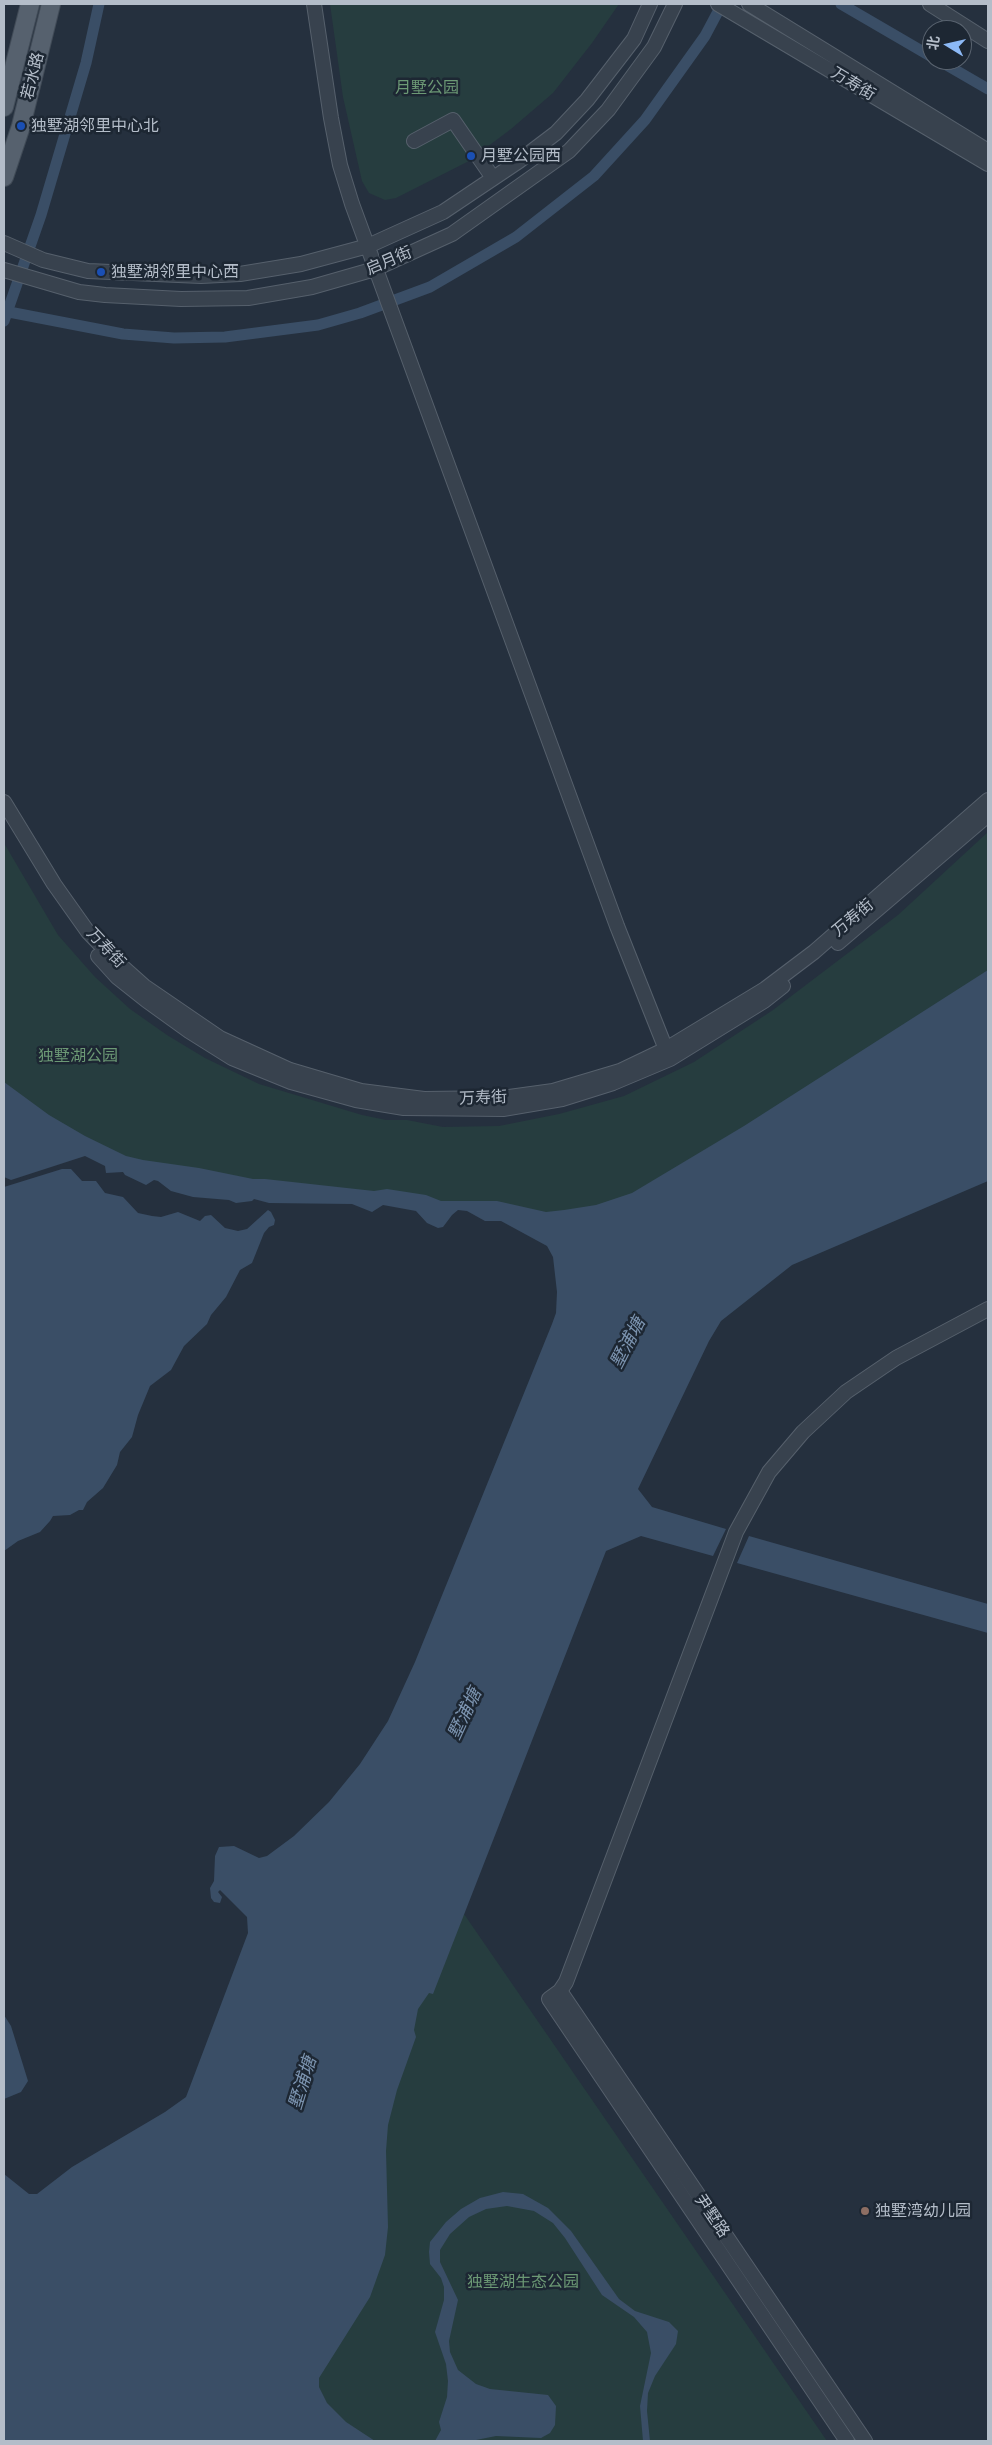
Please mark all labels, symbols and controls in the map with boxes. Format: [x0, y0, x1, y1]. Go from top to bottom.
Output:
north arrow [922, 20, 972, 70]
text: 北 [923, 34, 943, 51]
street label: 若水路 [18, 50, 48, 102]
street label: 万寿街 [827, 63, 879, 105]
park label: 月墅公园 [395, 78, 459, 98]
place label: 独墅湖邻里中心北 [31, 116, 159, 136]
marker: 独墅湖邻里中心北 [15, 120, 27, 132]
place label: 月墅公园西 [481, 146, 561, 166]
marker: 月墅公园西 [465, 150, 477, 162]
street label: 启月街 [363, 243, 415, 279]
place label: 独墅湖邻里中心西 [111, 262, 239, 282]
marker: 独墅湖邻里中心西 [95, 266, 107, 278]
street label: 万寿街 [828, 895, 878, 941]
street label: 万寿街 [83, 924, 129, 972]
park label: 独墅湖公园 [38, 1046, 118, 1066]
street label: 万寿街 [459, 1088, 507, 1108]
water label: 墅浦塘 [606, 1314, 650, 1372]
water label: 墅浦塘 [444, 1685, 486, 1743]
water label: 墅浦塘 [285, 2054, 321, 2112]
street label: 尹墅路 [691, 2191, 733, 2241]
place label: 独墅湾幼儿园 [875, 2201, 971, 2221]
marker: 独墅湾幼儿园 [859, 2205, 871, 2217]
park label: 独墅湖生态公园 [467, 2272, 579, 2292]

